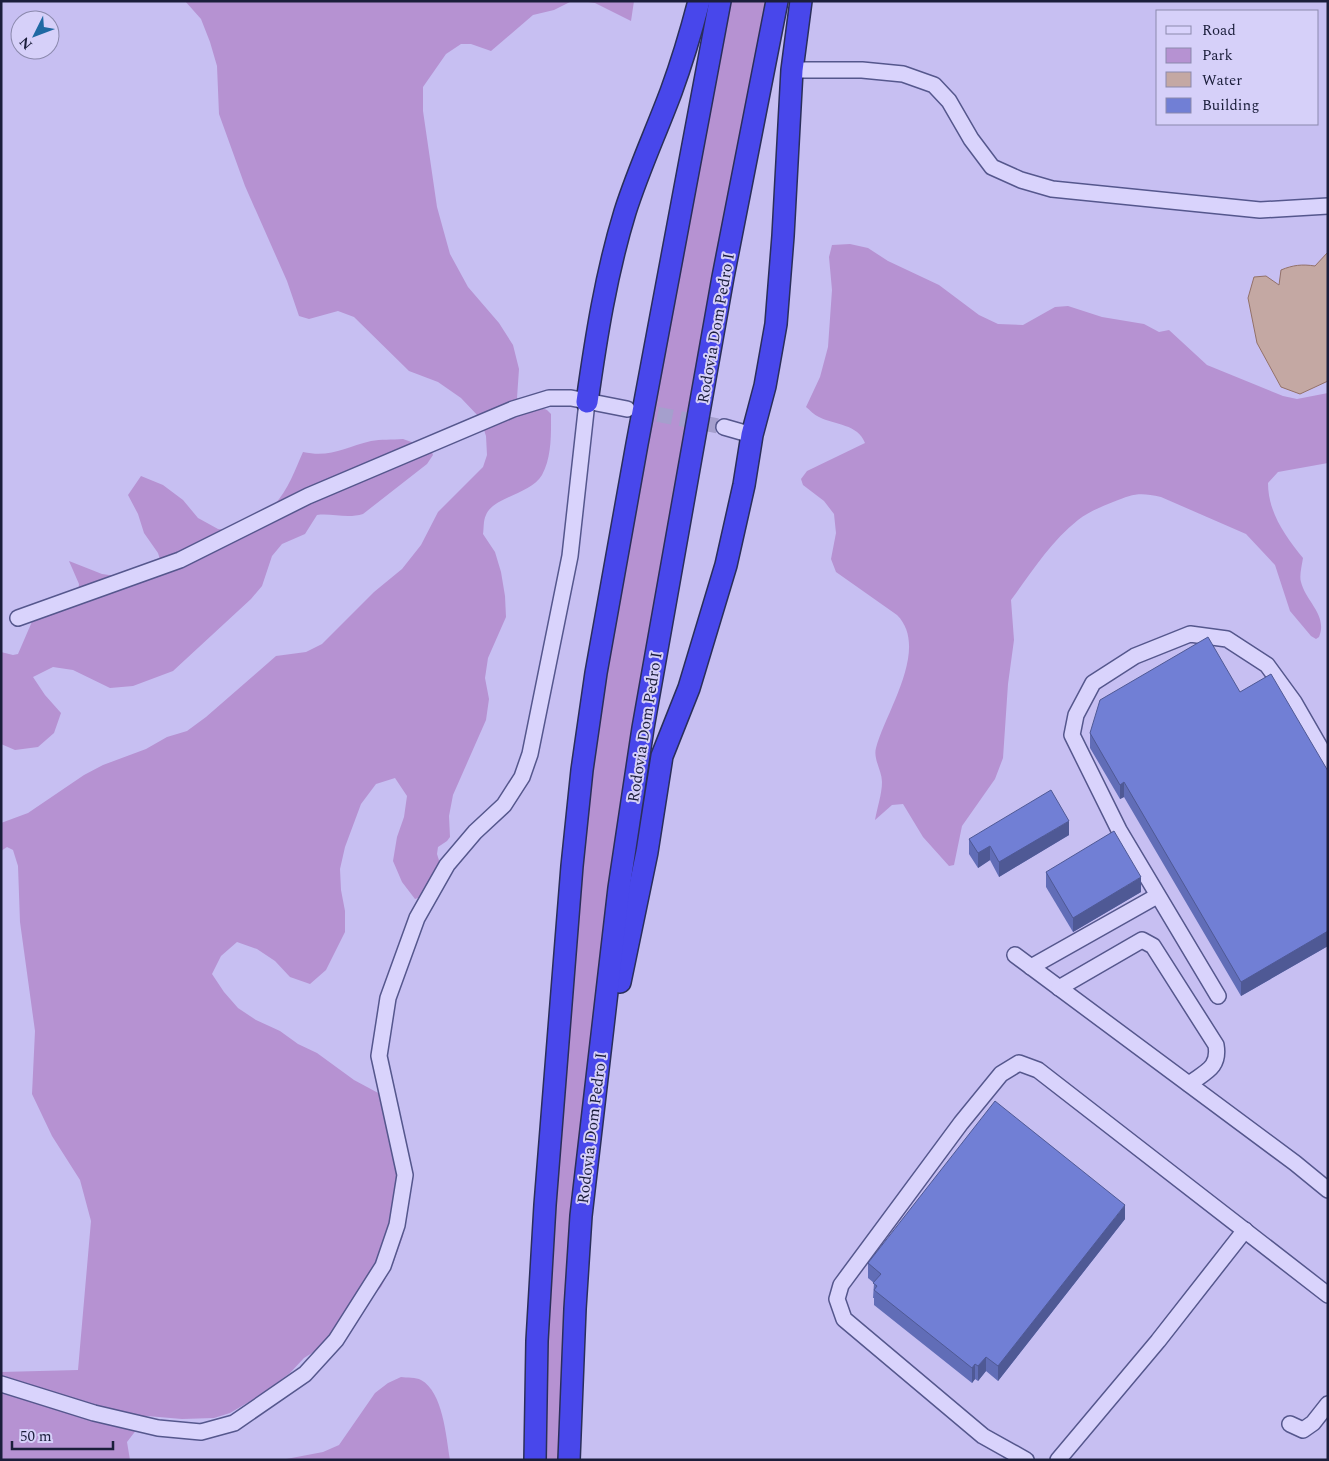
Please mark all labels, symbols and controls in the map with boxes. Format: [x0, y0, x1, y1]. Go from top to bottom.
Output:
north arrow [10, 10, 60, 60]
legend [1156, 10, 1319, 125]
text: Road [1202, 19, 1236, 42]
text: N [14, 32, 37, 55]
text: Park [1202, 44, 1233, 67]
text: Water [1202, 69, 1242, 92]
text: Building [1202, 94, 1259, 117]
street label: Rodovia Dom Pedro I [691, 251, 741, 405]
street label: Rodovia Dom Pedro I [621, 650, 669, 804]
street label: Rodovia Dom Pedro I [571, 1051, 613, 1205]
scale bar [12, 1418, 114, 1450]
text: 50 m [20, 1425, 52, 1448]

